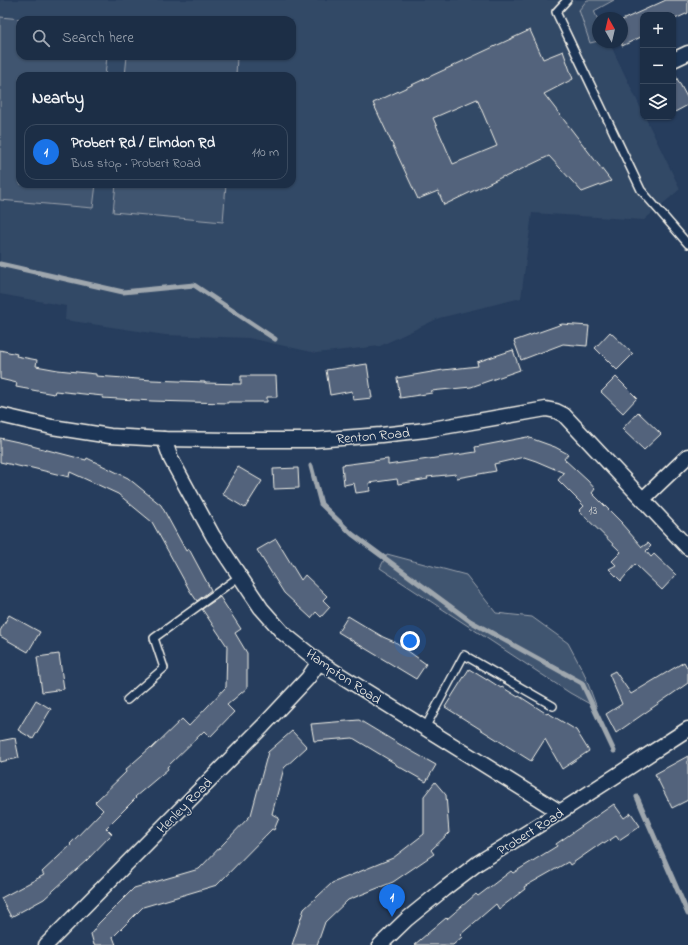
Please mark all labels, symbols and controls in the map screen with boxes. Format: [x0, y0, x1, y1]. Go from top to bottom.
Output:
north arrow [592, 12, 628, 48]
map controls [640, 12, 676, 120]
button: + [640, 12, 676, 48]
search box [16, 16, 296, 60]
icon: search [30, 27, 52, 49]
text: Search here [62, 27, 134, 49]
button: − [640, 48, 676, 84]
button: layers [640, 84, 676, 120]
text: Nearby [32, 86, 84, 111]
text: Probert Rd / Elmdon Rd [71, 132, 215, 154]
text: 1 [44, 143, 48, 162]
text: 110 m [252, 143, 279, 162]
text: Bus stop · Probert Road [71, 154, 201, 173]
street label: Renton Road [335, 423, 411, 450]
house number: 13 [589, 502, 597, 520]
your location [400, 631, 420, 651]
street label: Hampton Road [301, 644, 385, 710]
street label: Henley Road [152, 773, 219, 840]
street label: Probert Road [493, 803, 568, 861]
pin: 1 [379, 884, 405, 917]

